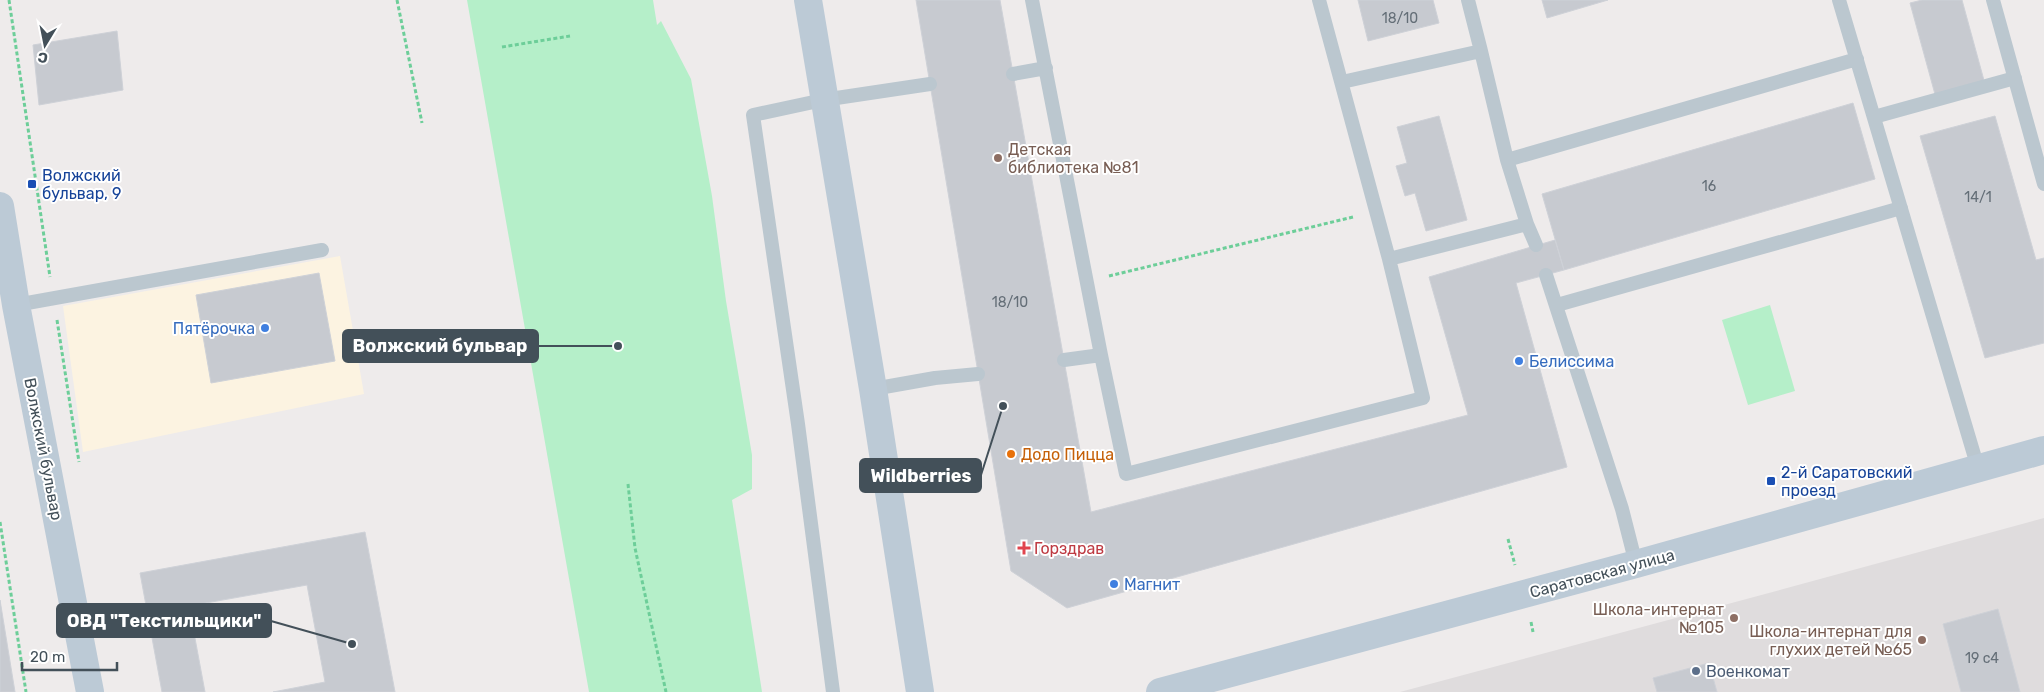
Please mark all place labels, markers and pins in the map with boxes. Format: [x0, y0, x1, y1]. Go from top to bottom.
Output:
place label: Детская библиотека №81 [1008, 140, 1139, 177]
marker: Детская библиотека №81 [992, 152, 1004, 164]
place label: Волжский бульвар, 9 [42, 166, 121, 203]
marker: Волжский бульвар, 9 [26, 178, 38, 190]
place label: Пятёрочка [173, 319, 255, 338]
marker: Пятёрочка [259, 322, 271, 334]
callout: Волжский бульвар [343, 330, 538, 362]
place label: Белиссима [1529, 352, 1614, 371]
marker: Белиссима [1513, 355, 1525, 367]
place label: Додо Пицца [1021, 445, 1114, 464]
marker: Додо Пицца [1005, 448, 1017, 460]
callout: Wildberries [860, 459, 981, 492]
place label: 2-й Саратовский проезд [1781, 463, 1913, 500]
marker: 2-й Саратовский проезд [1765, 475, 1777, 487]
place label: Горздрав [1034, 539, 1104, 558]
marker: Горздрав [1018, 542, 1030, 554]
place label: Магнит [1124, 575, 1180, 594]
marker: Магнит [1108, 578, 1120, 590]
place label: Школа-интернат №105 [1593, 600, 1724, 637]
callout: ОВД "Текстильщики" [57, 604, 271, 637]
marker: Школа-интернат №105 [1728, 612, 1740, 624]
place label: Школа-интернат для глухих детей №65 [1749, 622, 1912, 659]
marker: Школа-интернат для глухих детей №65 [1916, 634, 1928, 646]
place label: Военкомат [1706, 662, 1790, 681]
marker: Военкомат [1690, 665, 1702, 677]

